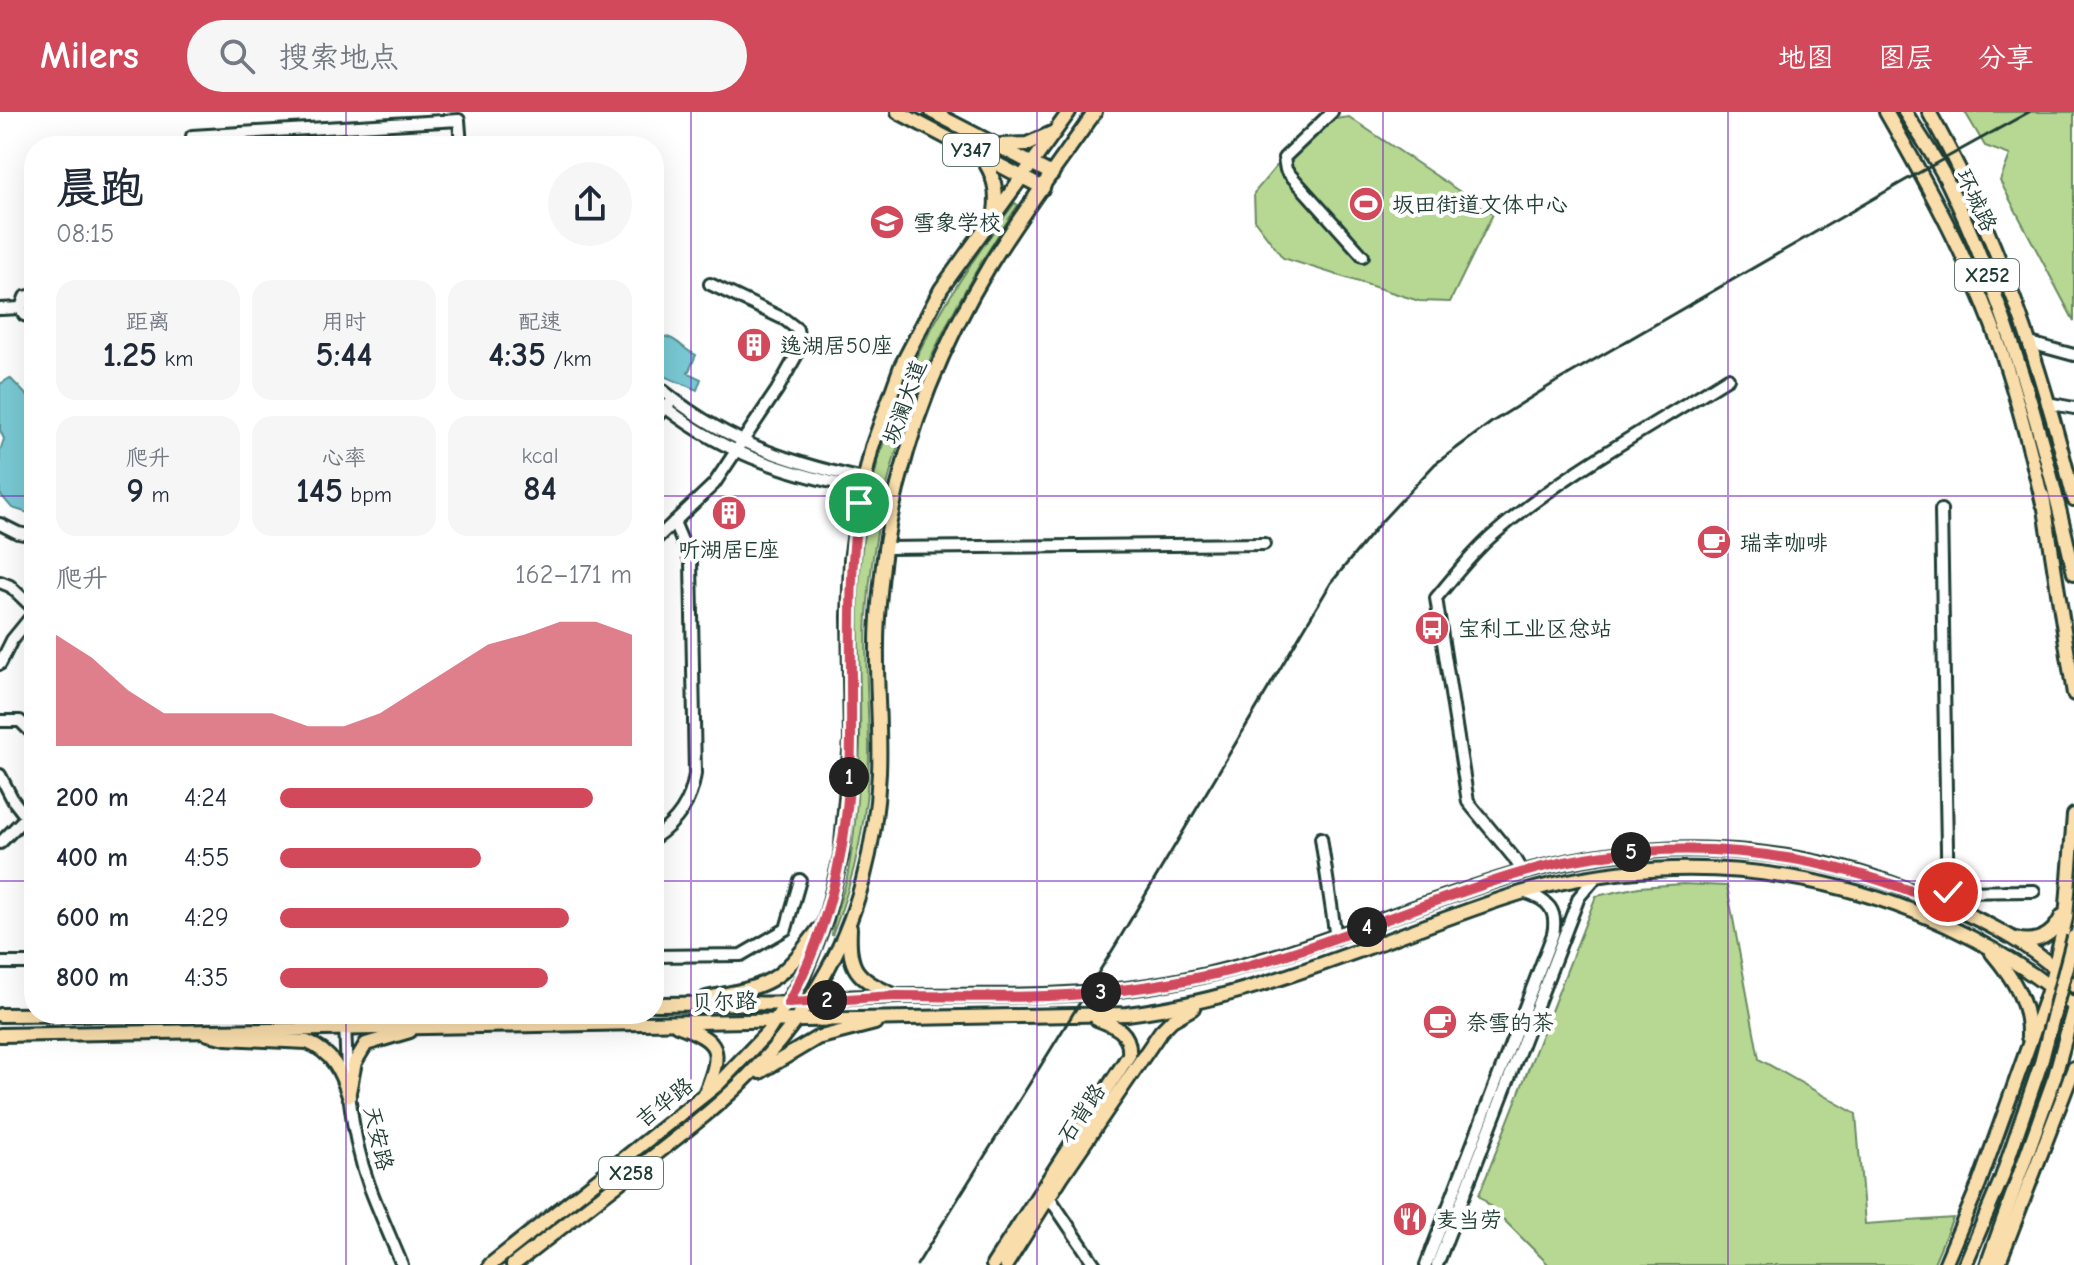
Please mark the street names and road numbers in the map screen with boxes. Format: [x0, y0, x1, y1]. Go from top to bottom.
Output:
road number: Y347 [943, 134, 999, 166]
street label: 环城路 [1950, 165, 2002, 236]
road number: X252 [1955, 259, 2019, 291]
street label: 坂澜大道 [878, 357, 932, 448]
street label: 贝尔路 [691, 988, 757, 1016]
street label: 吉华路 [631, 1072, 699, 1133]
street label: 石背路 [1053, 1079, 1111, 1148]
street label: 天安路 [358, 1103, 398, 1173]
road number: X258 [599, 1157, 663, 1189]

